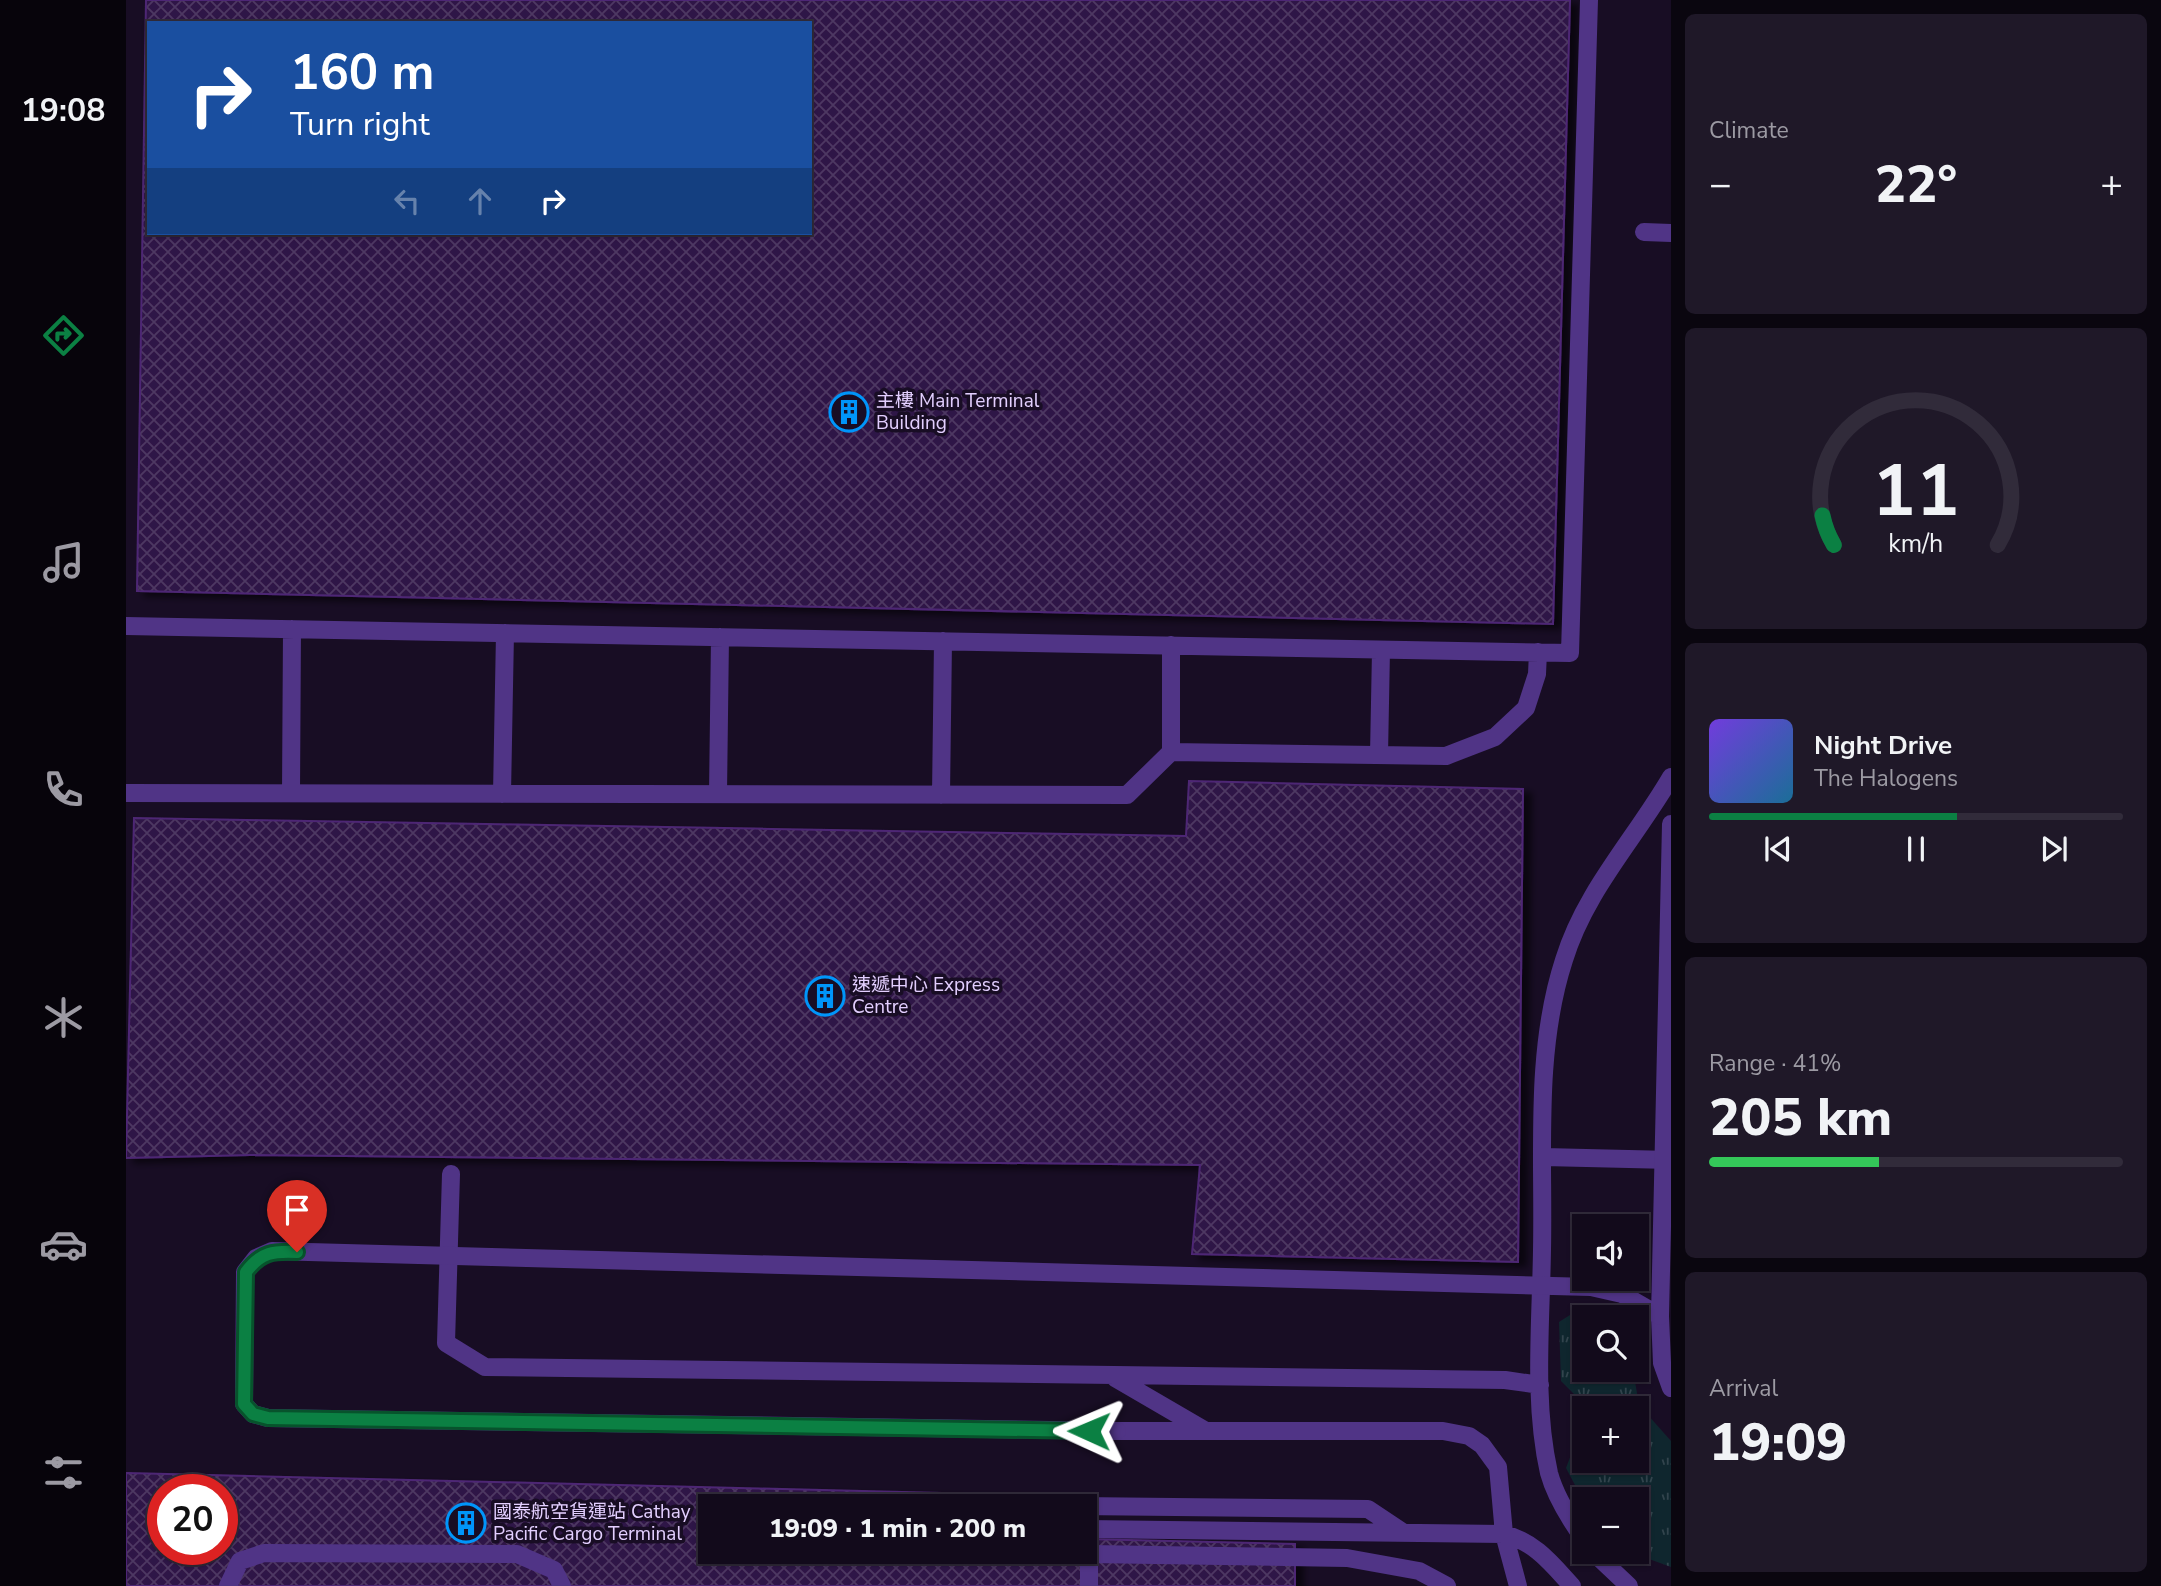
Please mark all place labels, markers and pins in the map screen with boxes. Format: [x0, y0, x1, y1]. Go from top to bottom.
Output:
place label: 主樓 Main Terminal Building [876, 388, 1040, 436]
building icon: 主樓 Main Terminal Building [828, 391, 870, 433]
place label: 速遞中心 Express Centre [852, 972, 1000, 1020]
building icon: 速遞中心 Express Centre [804, 975, 846, 1017]
pin [267, 1180, 327, 1252]
place label: 國泰航空貨運站 Cathay Pacific Cargo Terminal [493, 1499, 691, 1547]
building icon: 國泰航空貨運站 Cathay Pacific Cargo Terminal [445, 1502, 487, 1544]

